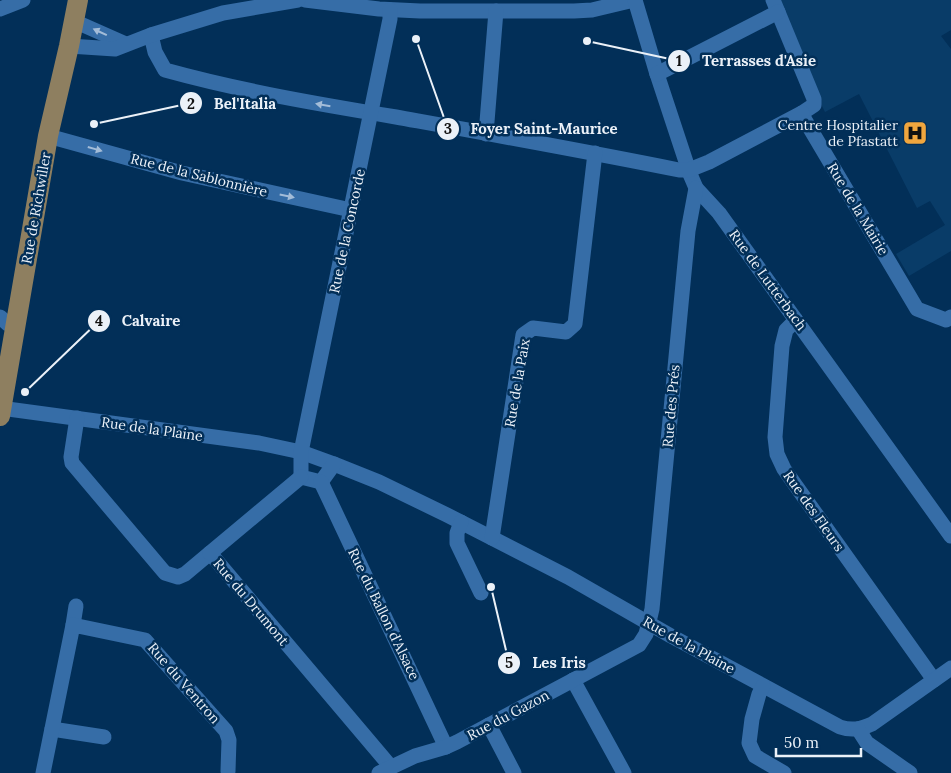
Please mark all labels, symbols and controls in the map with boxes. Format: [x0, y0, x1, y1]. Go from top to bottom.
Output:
one-way arrow [93, 28, 107, 36]
callout: Terrasses d'Asie [667, 46, 826, 76]
text: 1 [676, 51, 682, 70]
text: Terrasses d'Asie [702, 51, 816, 70]
callout: Bel'Italia [179, 88, 286, 118]
text: 2 [187, 94, 195, 113]
text: Bel'Italia [214, 94, 276, 113]
one-way arrow [315, 100, 331, 108]
callout: Foyer Saint-Maurice [435, 114, 627, 144]
place label: Centre Hospitalier de Pfastatt [778, 116, 899, 150]
text: 3 [444, 119, 452, 138]
text: Foyer Saint-Maurice [470, 119, 618, 138]
hospital icon: Centre Hospitalier de Pfastatt [902, 120, 928, 146]
one-way arrow [88, 145, 103, 153]
street label: Rue de la Sablonnière [129, 149, 270, 201]
street label: Rue de Richwiller [17, 151, 55, 265]
street label: Rue de la Mairie [823, 160, 893, 259]
street label: Rue de la Concorde [325, 167, 369, 295]
one-way arrow [279, 192, 294, 200]
street label: Rue de Lutterbach [725, 226, 811, 334]
callout: Calvaire [87, 306, 191, 336]
text: 4 [95, 311, 103, 330]
text: Calvaire [122, 311, 180, 330]
street label: Rue de la Paix [500, 337, 534, 429]
street label: Rue des Prés [658, 364, 684, 448]
street label: Rue de la Plaine [100, 413, 204, 445]
street label: Rue des Fleurs [780, 467, 848, 555]
street label: Rue du Ballon d'Alsace [344, 545, 424, 683]
street label: Rue du Drumont [209, 555, 293, 650]
street label: Rue de la Plaine [640, 612, 738, 678]
street label: Rue du Ventron [144, 639, 224, 728]
callout: Les Iris [497, 648, 595, 678]
text: 5 [505, 653, 513, 672]
text: Les Iris [532, 653, 586, 672]
street label: Rue du Gazon [464, 686, 553, 744]
scale bar [776, 726, 861, 758]
text: 50 m [784, 733, 819, 752]

